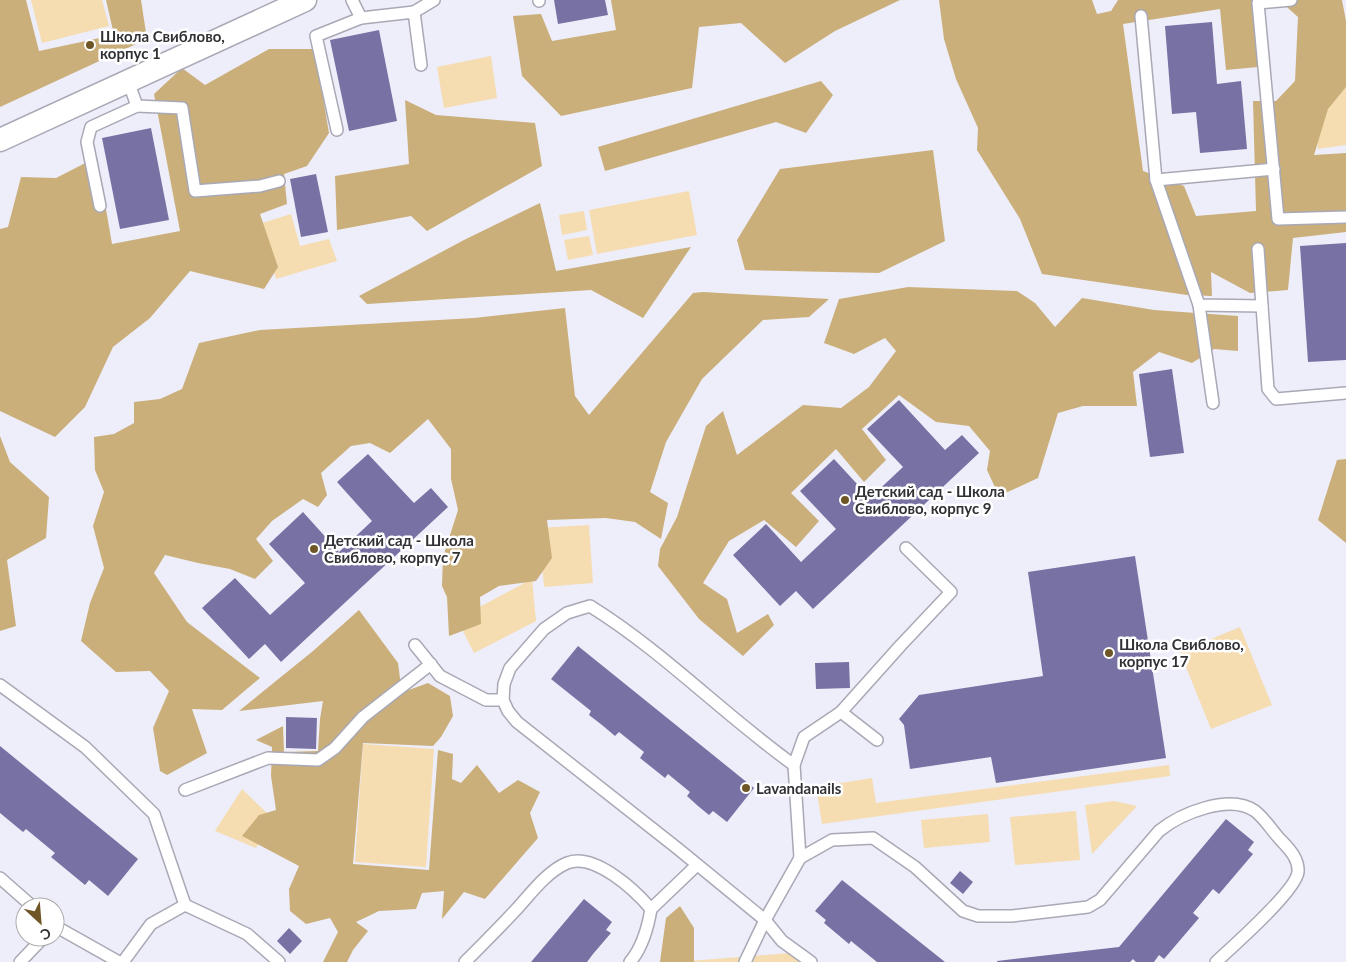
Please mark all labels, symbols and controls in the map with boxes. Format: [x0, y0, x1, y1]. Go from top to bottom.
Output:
place label: Школа Свиблово, корпус 1 [100, 27, 225, 62]
marker: Школа Свиблово, корпус 1 [84, 39, 96, 51]
place label: Детский сад - Школа Свиблово, корпус 9 [855, 482, 1005, 517]
marker: Детский сад - Школа Свиблово, корпус 9 [839, 494, 851, 506]
place label: Детский сад - Школа Свиблово, корпус 7 [324, 531, 474, 566]
marker: Детский сад - Школа Свиблово, корпус 7 [308, 543, 320, 555]
place label: Школа Свиблово, корпус 17 [1119, 635, 1244, 670]
marker: Школа Свиблово, корпус 17 [1103, 647, 1115, 659]
place label: Lavandanails [756, 779, 842, 797]
marker: Lavandanails [740, 782, 752, 794]
north arrow [15, 897, 65, 947]
text: С [37, 924, 54, 944]

